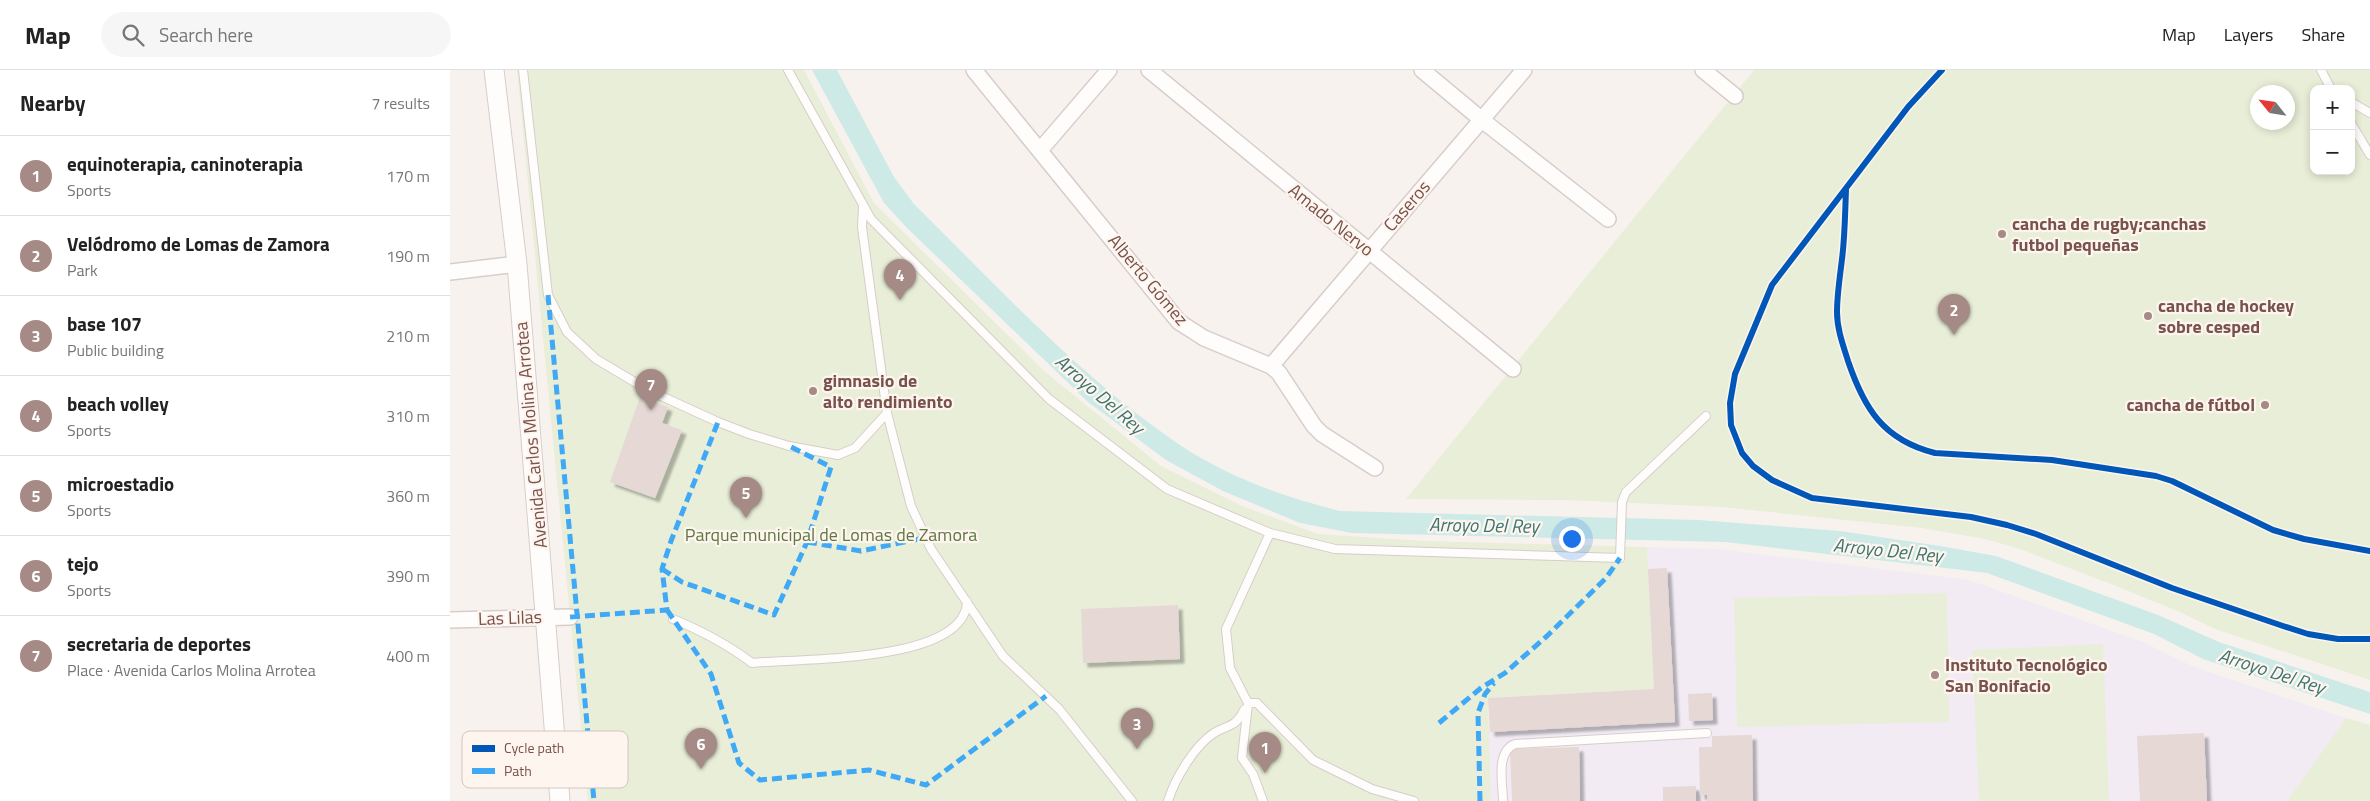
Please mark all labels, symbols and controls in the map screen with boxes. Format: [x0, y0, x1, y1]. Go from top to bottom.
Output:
search box [101, 12, 451, 57]
text: Map [25, 17, 71, 53]
text: Search here [159, 20, 253, 49]
icon: search [119, 21, 147, 49]
text: Map [2162, 21, 2196, 48]
text: Layers [2224, 21, 2273, 48]
text: Share [2301, 21, 2345, 48]
north arrow [2250, 85, 2295, 130]
map controls [2310, 85, 2355, 175]
button: + [2310, 85, 2355, 130]
text: Nearby [20, 87, 85, 119]
text: 7 results [371, 91, 430, 115]
button: − [2310, 130, 2355, 175]
text: equinoterapia, caninoterapia [67, 149, 303, 178]
text: 1 [32, 164, 40, 188]
text: 170 m [386, 164, 430, 188]
street label: Caseros [1377, 174, 1437, 237]
street label: Amado Nervo [1283, 177, 1380, 263]
text: Sports [67, 178, 111, 202]
place label: cancha de rugby;canchas futbol pequeñas [2012, 210, 2206, 258]
street label: Alberto Gómez [1102, 228, 1195, 331]
marker: cancha de rugby;canchas futbol pequeñas [1996, 228, 2008, 240]
text: Velódromo de Lomas de Zamora [67, 229, 330, 258]
text: 2 [32, 244, 40, 268]
text: 190 m [386, 244, 430, 268]
text: Park [67, 258, 98, 282]
pin: 4 [884, 259, 916, 300]
place label: cancha de hockey sobre cesped [2158, 292, 2294, 340]
pin: 2 [1938, 294, 1970, 335]
text: base 107 [67, 309, 142, 338]
marker: cancha de hockey sobre cesped [2142, 310, 2154, 322]
street label: Avenida Carlos Molina Arrotea [507, 321, 554, 549]
text: 3 [32, 324, 40, 348]
text: 210 m [386, 324, 430, 348]
text: Public building [67, 338, 164, 362]
water label: Arroyo Del Rey [1049, 347, 1153, 442]
place label: gimnasio de alto rendimiento [823, 367, 953, 415]
pin: 7 [635, 369, 667, 410]
marker: gimnasio de alto rendimiento [807, 385, 819, 397]
text: beach volley [67, 389, 169, 418]
place label: cancha de fútbol [2126, 391, 2255, 418]
marker: cancha de fútbol [2259, 399, 2271, 411]
text: 4 [32, 404, 40, 428]
text: 310 m [386, 404, 430, 428]
text: Sports [67, 418, 111, 442]
text: microestadio [67, 469, 174, 498]
pin: 5 [730, 477, 762, 518]
text: 5 [32, 484, 40, 508]
text: 360 m [386, 484, 430, 508]
text: Sports [67, 498, 111, 522]
water label: Arroyo Del Rey [1429, 509, 1542, 540]
park label: Parque municipal de Lomas de Zamora [685, 521, 977, 548]
your location [1559, 526, 1585, 552]
water label: Arroyo Del Rey [1832, 529, 1947, 570]
text: tejo [67, 549, 99, 578]
text: 6 [32, 564, 40, 588]
text: 390 m [386, 564, 430, 588]
text: Sports [67, 578, 111, 602]
street label: Las Lilas [477, 603, 542, 632]
text: secretaria de deportes [67, 629, 251, 658]
water label: Arroyo Del Rey [2215, 640, 2331, 702]
text: 7 [32, 644, 40, 668]
text: 400 m [386, 644, 430, 668]
place label: Instituto Tecnológico San Bonifacio [1945, 651, 2108, 699]
text: Place · Avenida Carlos Molina Arrotea [67, 658, 316, 682]
marker: Instituto Tecnológico San Bonifacio [1929, 669, 1941, 681]
pin: 3 [1121, 708, 1153, 749]
pin: 6 [685, 728, 717, 769]
legend [462, 731, 628, 788]
pin: 1 [1249, 732, 1281, 773]
text: Cycle path [504, 737, 564, 758]
text: Path [504, 760, 532, 781]

